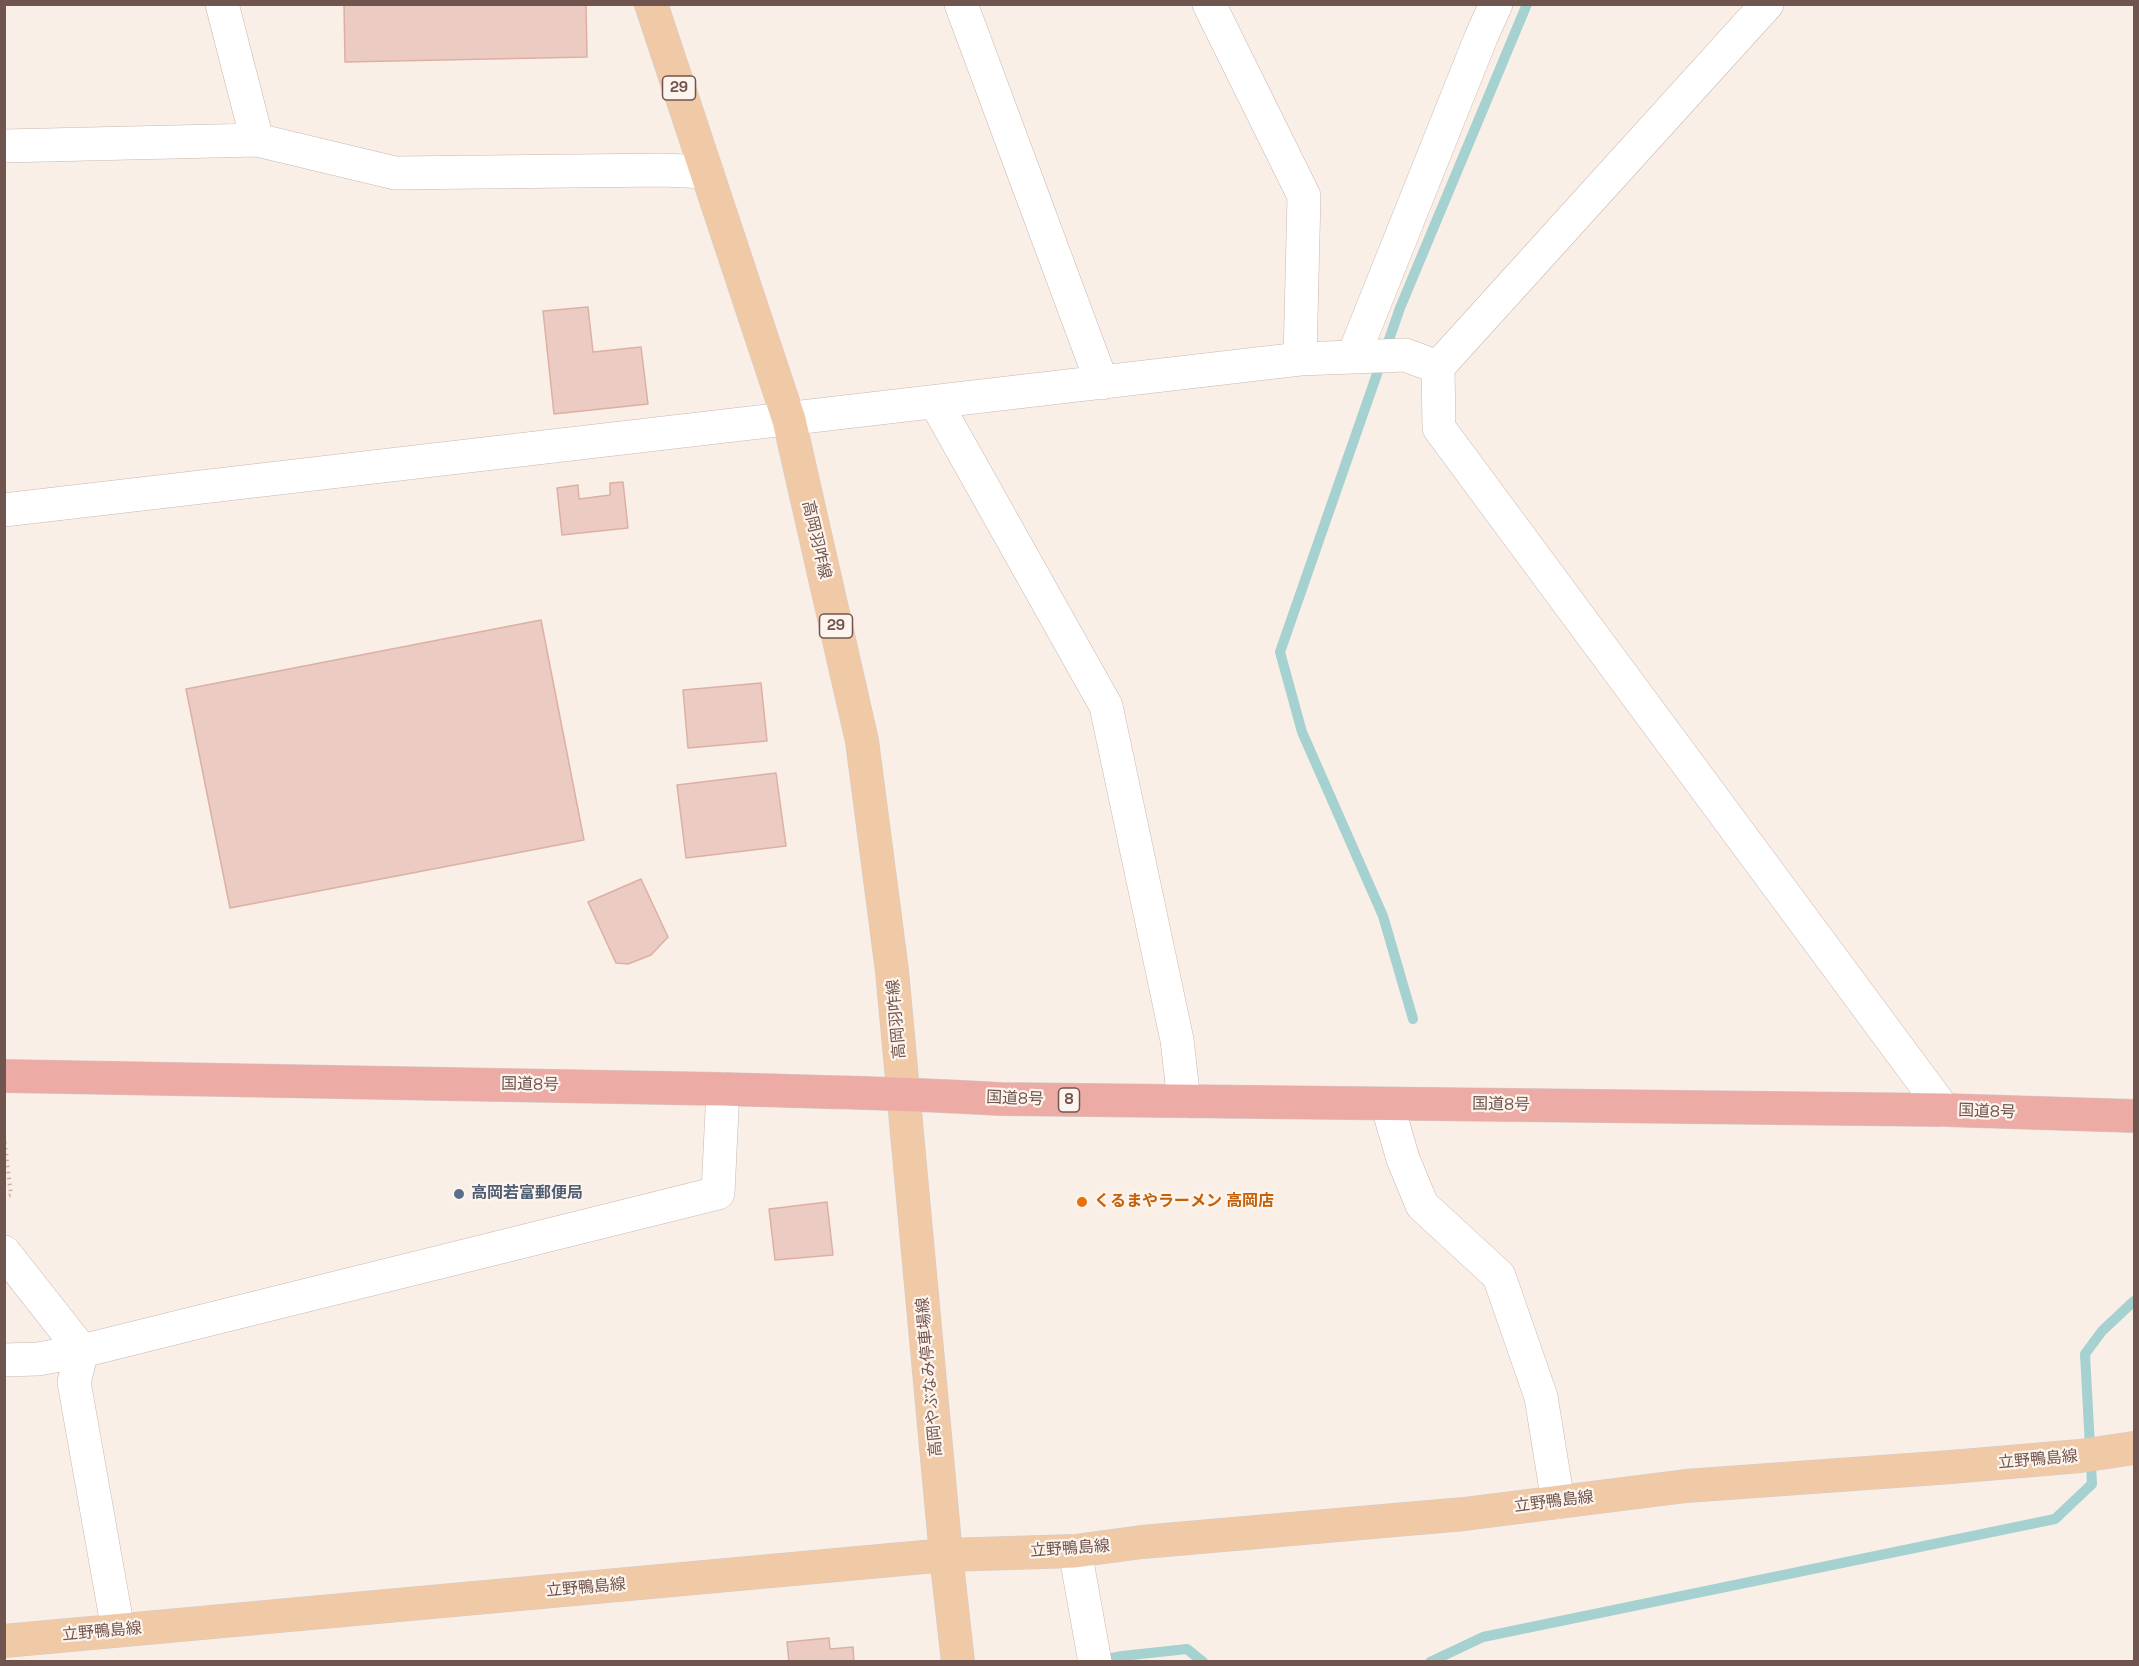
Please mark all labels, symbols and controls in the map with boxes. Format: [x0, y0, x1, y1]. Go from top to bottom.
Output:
road number: 29 [662, 76, 696, 100]
street label: 高岡羽咋線 [798, 499, 834, 581]
road number: 29 [820, 614, 852, 638]
street label: 高岡羽咋線 [884, 978, 910, 1060]
street label: 国道8号 [501, 1075, 559, 1095]
street label: 国道8号 [986, 1088, 1044, 1110]
road number: 8 [1058, 1088, 1080, 1112]
street label: 国道8号 [1472, 1095, 1530, 1115]
street label: 国道8号 [1958, 1101, 2016, 1123]
place label: 高岡若富郵便局 [471, 1184, 583, 1204]
marker: 高岡若富郵便局 [452, 1187, 466, 1201]
place label: くるまやラーメン 高岡店 [1094, 1192, 1274, 1212]
marker: くるまやラーメン 高岡店 [1075, 1195, 1089, 1209]
street label: 高岡やぶなみ停車場線 [913, 1296, 947, 1458]
street label: 立野鴨島線 [1997, 1447, 2079, 1473]
street label: 立野鴨島線 [1513, 1488, 1595, 1516]
street label: 立野鴨島線 [1029, 1537, 1111, 1561]
street label: 立野鴨島線 [545, 1575, 627, 1601]
street label: 立野鴨島線 [61, 1619, 143, 1645]

